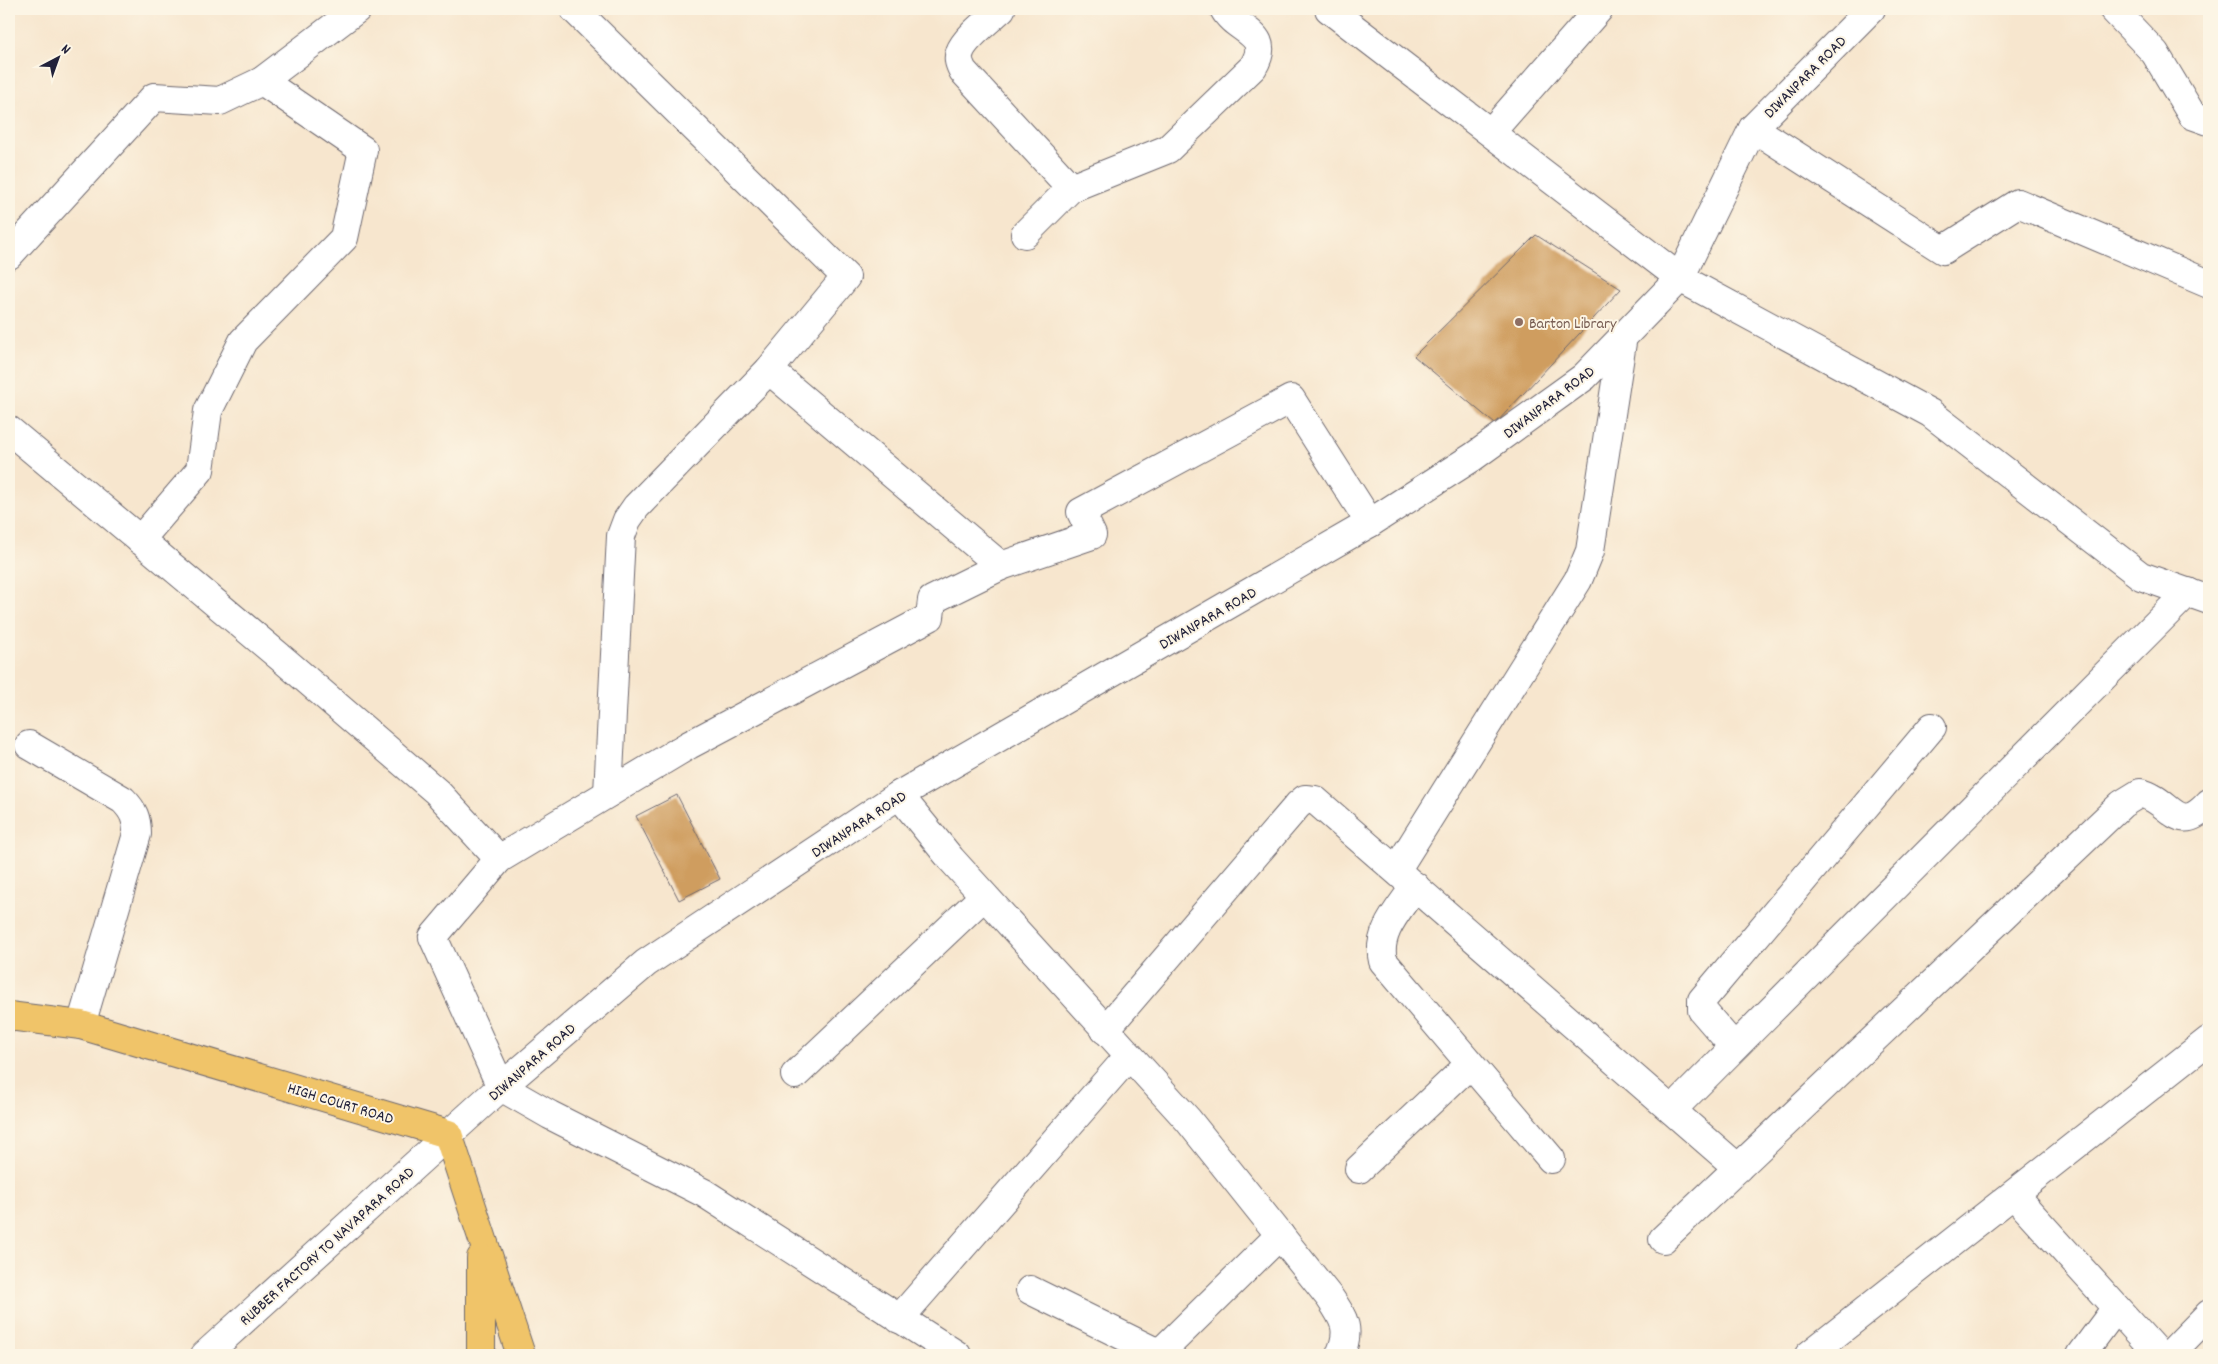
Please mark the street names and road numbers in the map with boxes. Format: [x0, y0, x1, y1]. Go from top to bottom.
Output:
street label: DIWANPARA ROAD [1759, 31, 1853, 125]
street label: DIWANPARA ROAD [1499, 361, 1600, 445]
street label: DIWANPARA ROAD [1155, 582, 1261, 656]
street label: DIWANPARA ROAD [807, 786, 911, 864]
street label: DIWANPARA ROAD [484, 1018, 581, 1107]
street label: HIGH COURT ROAD [284, 1077, 396, 1131]
street label: RUBBER FACTORY TO NAVAPARA ROAD [235, 1162, 420, 1332]

